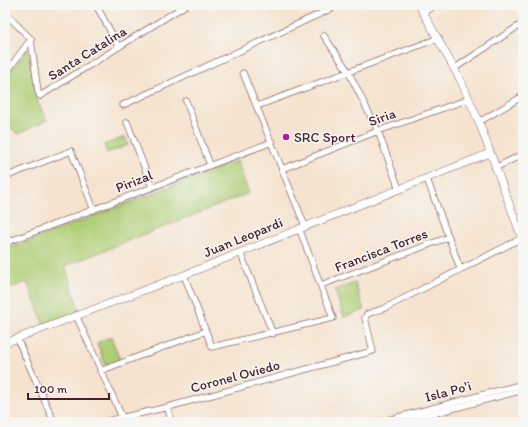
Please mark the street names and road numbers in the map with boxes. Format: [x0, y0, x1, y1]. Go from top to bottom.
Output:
street label: Santa Catalina [45, 22, 130, 84]
street label: Siria [366, 104, 399, 130]
street label: Pirizal [113, 166, 155, 197]
street label: Juan Leopardi [201, 214, 285, 261]
street label: Francisca Torres [332, 225, 430, 276]
street label: Coronel Oviedo [189, 356, 282, 397]
street label: Isla Po'i [423, 377, 473, 406]

